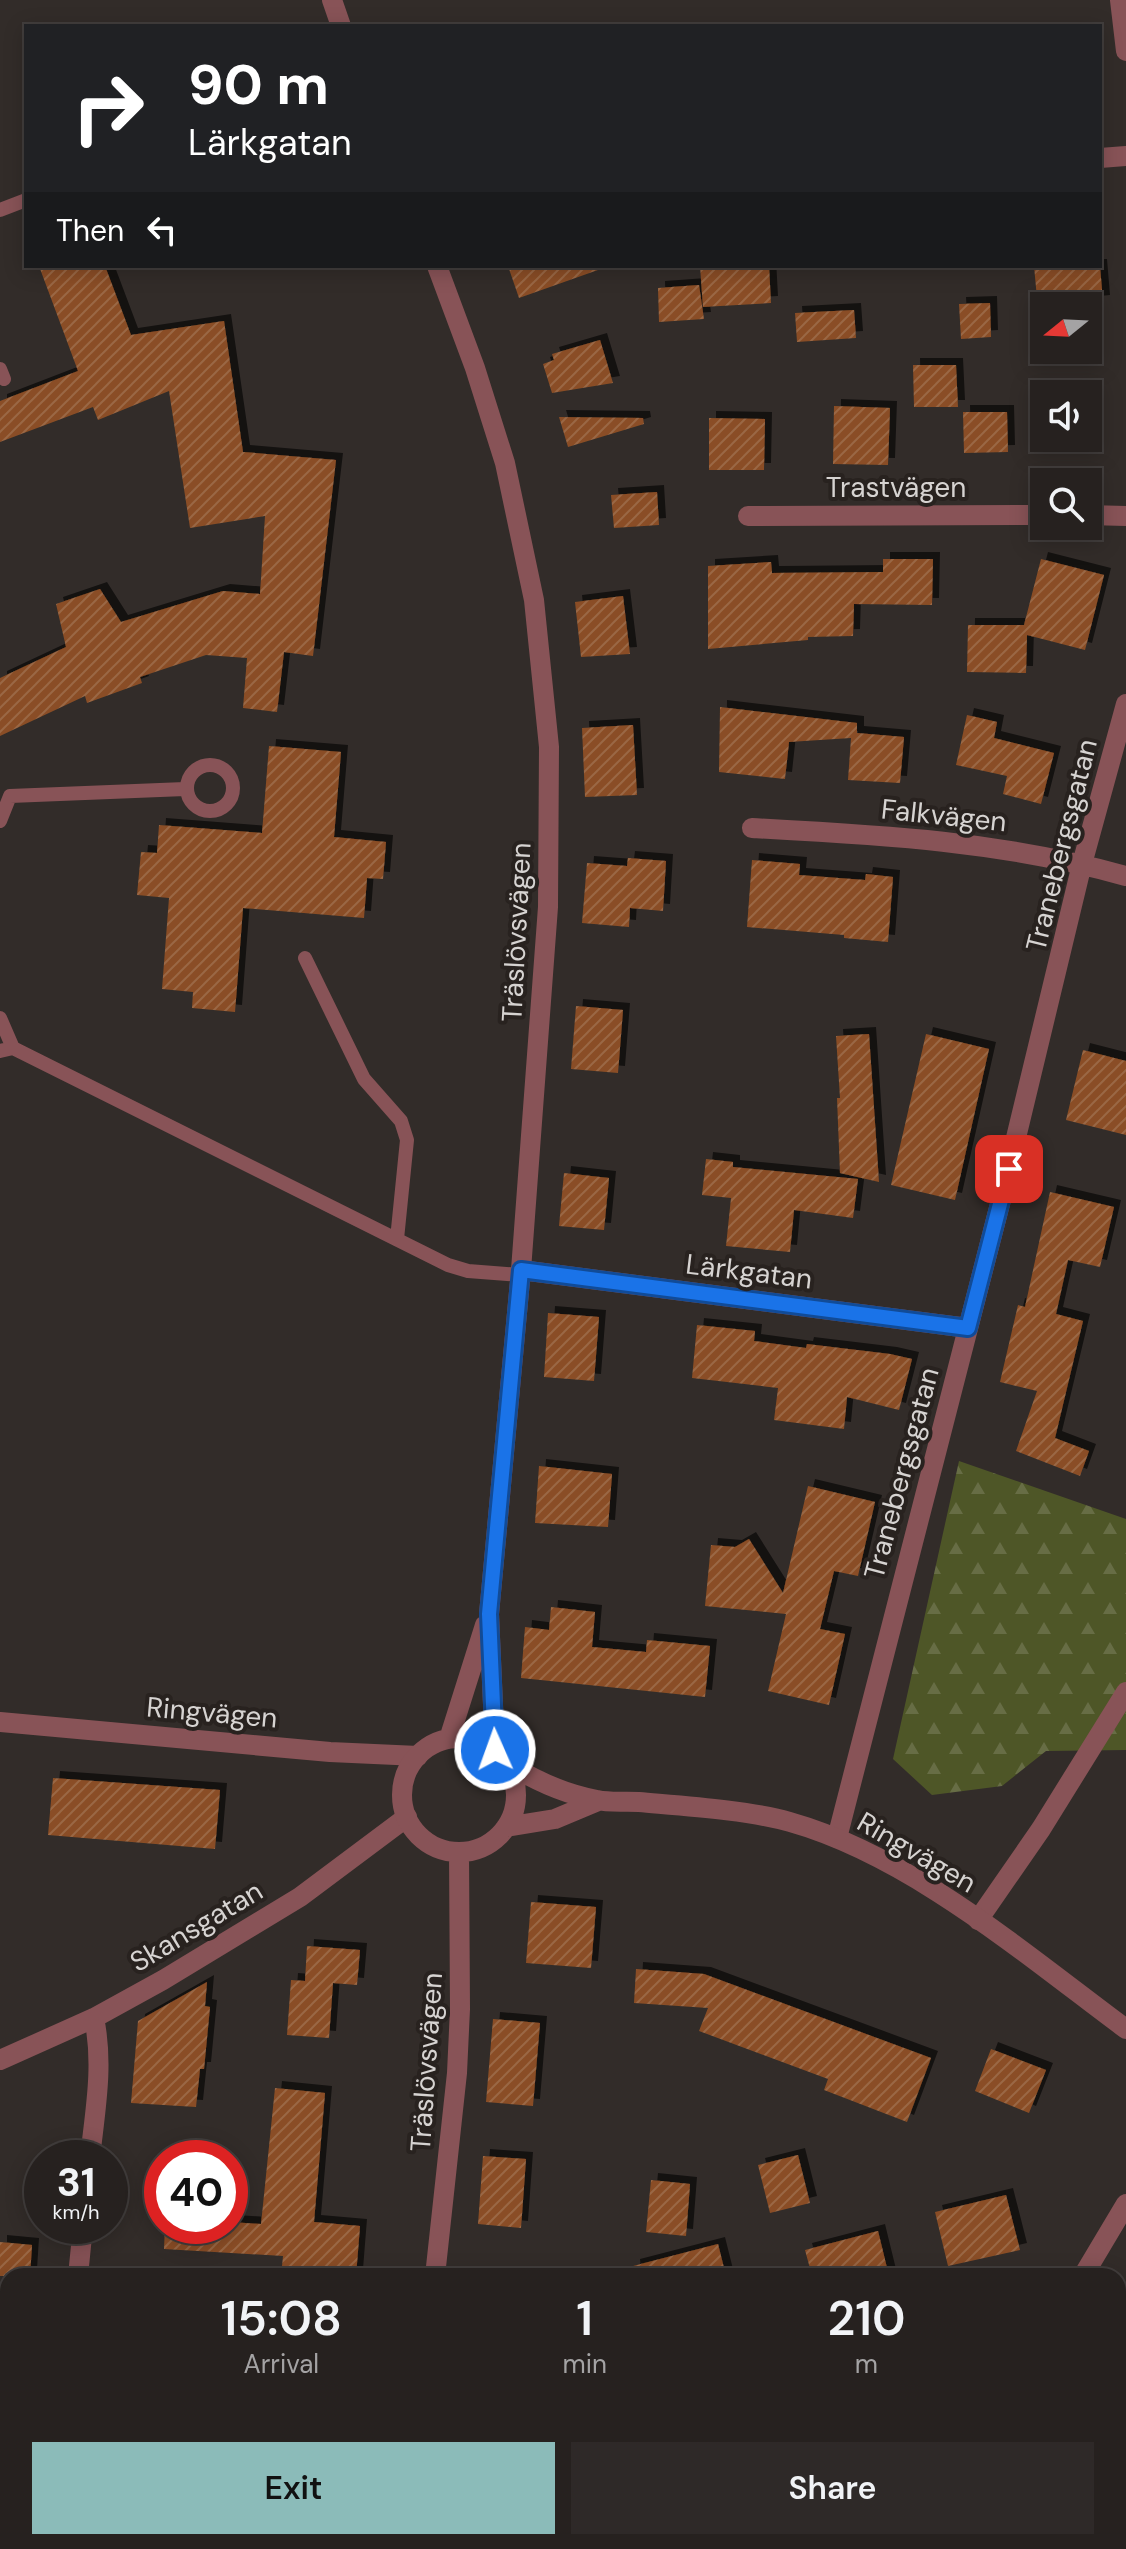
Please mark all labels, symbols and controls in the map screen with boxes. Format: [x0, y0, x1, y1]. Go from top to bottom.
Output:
text: 90 m [188, 48, 329, 121]
icon: right [56, 56, 160, 160]
text: Lärkgatan [188, 119, 352, 166]
icon: left [140, 208, 184, 252]
text: Then [56, 211, 124, 250]
north arrow [1030, 292, 1102, 364]
map controls [1030, 292, 1102, 540]
button: sound [1030, 380, 1102, 452]
button: search [1030, 468, 1102, 540]
street label: Trastvägen [826, 469, 966, 506]
street label: Tranebergsgatan [1017, 735, 1106, 955]
street label: Falkvägen [879, 791, 1009, 840]
street label: Träslövsvägen [493, 841, 540, 1023]
pin [975, 1135, 1043, 1203]
icon: arrive [987, 1147, 1031, 1191]
street label: Lärkgatan [684, 1245, 814, 1298]
street label: Tranebergsgatan [855, 1363, 948, 1583]
street label: Ringvägen [145, 1688, 279, 1737]
position arrow [453, 1708, 537, 1792]
street label: Ringvägen [851, 1804, 983, 1901]
street label: Skansgatan [123, 1872, 269, 1980]
street label: Träslövsvägen [402, 1971, 451, 2153]
speed limit sign: 40 [144, 2140, 248, 2244]
text: 31 [57, 2156, 95, 2208]
text: km/h [52, 2199, 100, 2225]
text: 15:08 [221, 2287, 342, 2350]
text: 1 [576, 2287, 593, 2350]
text: 210 [827, 2287, 905, 2350]
text: Arrival [243, 2347, 319, 2381]
text: min [563, 2347, 607, 2381]
text: m [855, 2347, 878, 2381]
button: Exit [32, 2442, 555, 2534]
button: Share [571, 2442, 1094, 2534]

